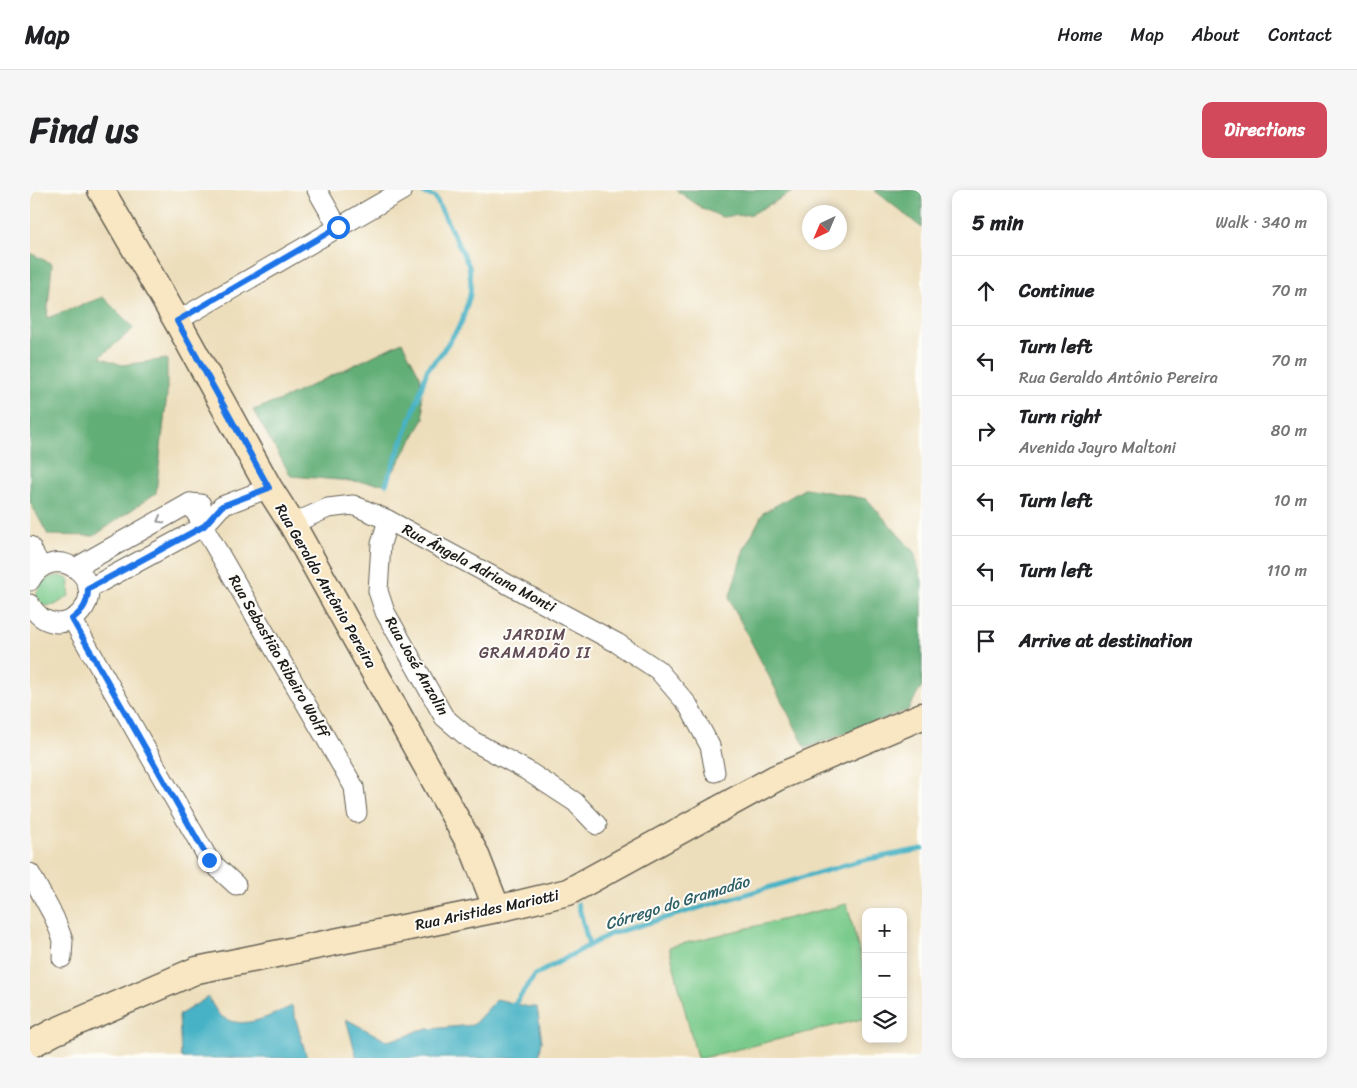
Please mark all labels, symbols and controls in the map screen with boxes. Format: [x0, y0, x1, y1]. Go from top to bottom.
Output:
text: Map [25, 14, 69, 56]
text: Home [1058, 19, 1103, 51]
text: Map [1131, 19, 1164, 51]
text: About [1192, 19, 1240, 51]
text: Contact [1268, 19, 1332, 51]
text: Find us [30, 99, 138, 161]
button: Directions [1202, 102, 1327, 158]
text: 5 min [972, 204, 1024, 242]
north arrow [802, 205, 847, 250]
text: Walk · 340 m [1216, 208, 1307, 237]
route start [327, 216, 350, 239]
text: Continue [1019, 274, 1095, 307]
text: 70 m [1271, 276, 1307, 305]
icon: ahead [972, 277, 1000, 305]
text: Turn left [1019, 330, 1092, 363]
text: 70 m [1271, 346, 1307, 375]
icon: left [972, 347, 1000, 375]
text: Rua Geraldo Antônio Pereira [1019, 363, 1218, 392]
text: Turn right [1019, 400, 1101, 433]
text: 80 m [1271, 416, 1307, 445]
icon: right [972, 417, 1000, 445]
text: Avenida Jayro Maltoni [1019, 433, 1176, 462]
text: Turn left [1019, 484, 1092, 517]
text: 10 m [1274, 486, 1307, 515]
icon: left [972, 487, 1000, 515]
street label: Rua Geraldo Antônio Pereira [268, 499, 384, 674]
one-way arrow [157, 514, 166, 524]
street label: Rua Ângela Adriana Monti [397, 516, 561, 620]
text: Turn left [1019, 554, 1092, 587]
text: 110 m [1267, 556, 1307, 585]
icon: left [972, 557, 1000, 585]
street label: Rua Sebastião Ribeiro Wolff [222, 570, 338, 745]
street label: Rua José Anzolin [378, 612, 456, 720]
district label: JARDIM GRAMADÃO II [479, 620, 592, 667]
text: Arrive at destination [1019, 624, 1192, 657]
icon: arrive [972, 627, 1000, 655]
route end [198, 849, 221, 872]
water label: Córrego do Gramadão [601, 866, 754, 938]
street label: Rua Aristides Mariotti [413, 882, 562, 938]
map controls [862, 908, 907, 1043]
button: + [862, 908, 907, 953]
button: − [862, 953, 907, 998]
button: layers [862, 998, 907, 1043]

